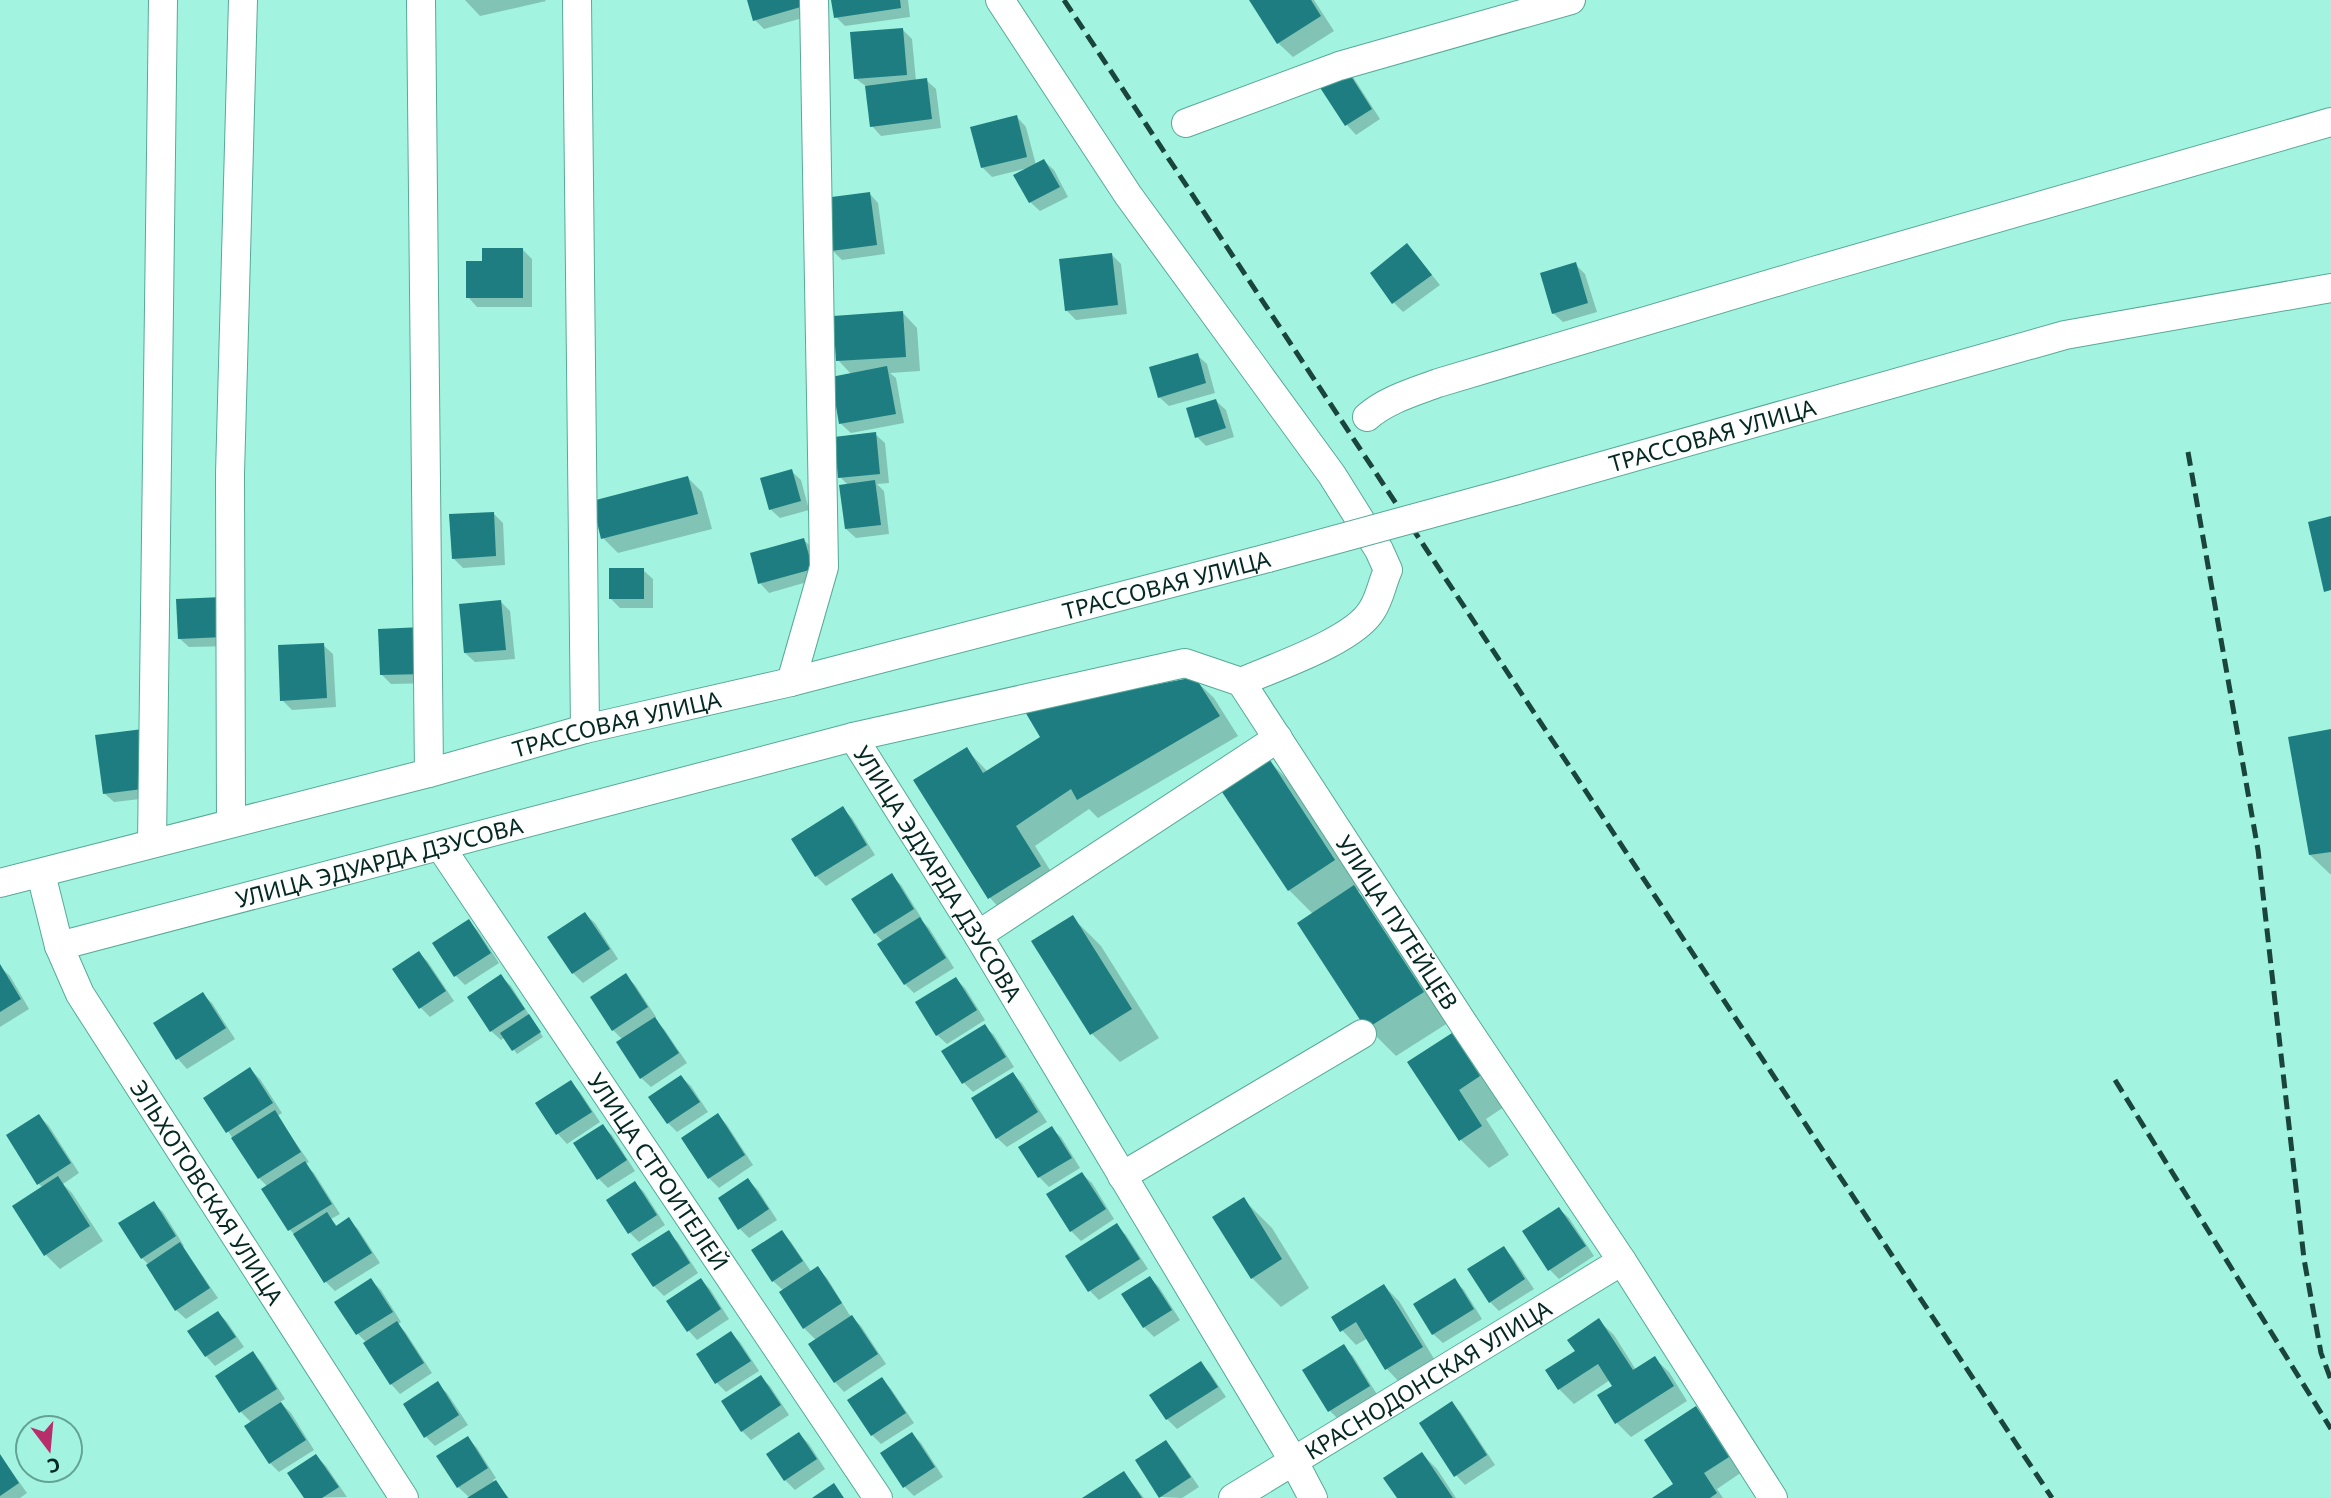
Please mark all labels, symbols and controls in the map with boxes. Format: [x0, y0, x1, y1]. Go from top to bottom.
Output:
street label: ТРАССОВАЯ УЛИЦА [1605, 390, 1820, 479]
street label: ТРАССОВАЯ УЛИЦА [1059, 542, 1274, 627]
street label: ТРАССОВАЯ УЛИЦА [509, 682, 724, 765]
street label: УЛИЦА ЭДУАРДА ДЗУСОВА [847, 740, 1030, 1007]
street label: УЛИЦА ЭДУАРДА ДЗУСОВА [232, 809, 526, 915]
street label: УЛИЦА ПУТЕЙЦЕВ [1329, 829, 1466, 1016]
street label: УЛИЦА СТРОИТЕЛЕЙ [581, 1066, 736, 1276]
street label: ЭЛЬХОТОВСКАЯ УЛИЦА [123, 1073, 292, 1311]
street label: КРАСНОДОНСКАЯ УЛИЦА [1298, 1292, 1557, 1467]
north arrow [14, 1414, 84, 1484]
text: С [44, 1451, 63, 1480]

